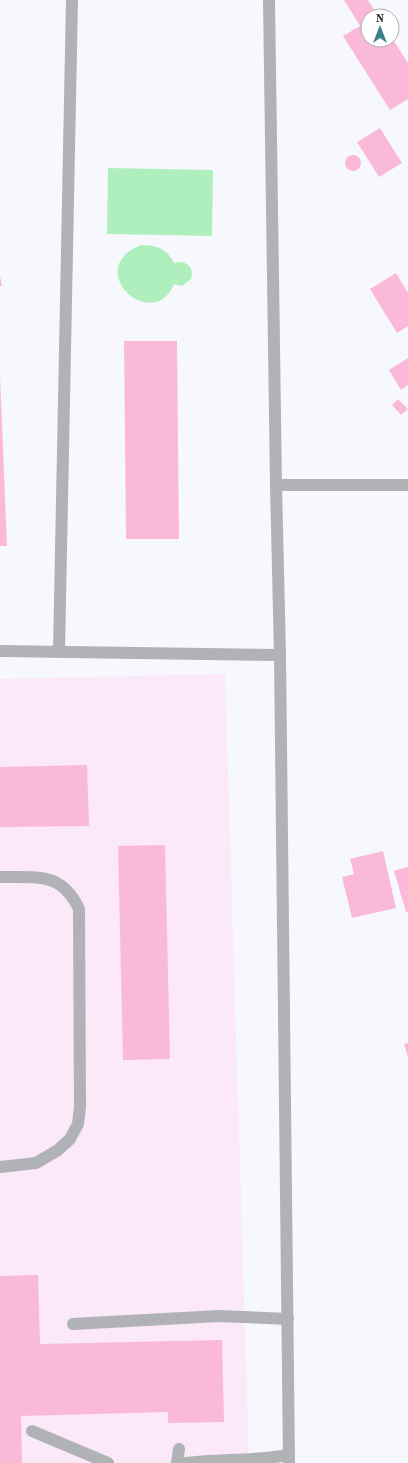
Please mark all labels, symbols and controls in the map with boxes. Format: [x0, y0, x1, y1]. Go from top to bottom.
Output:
north arrow [360, 8, 400, 48]
text: N [376, 11, 384, 26]

